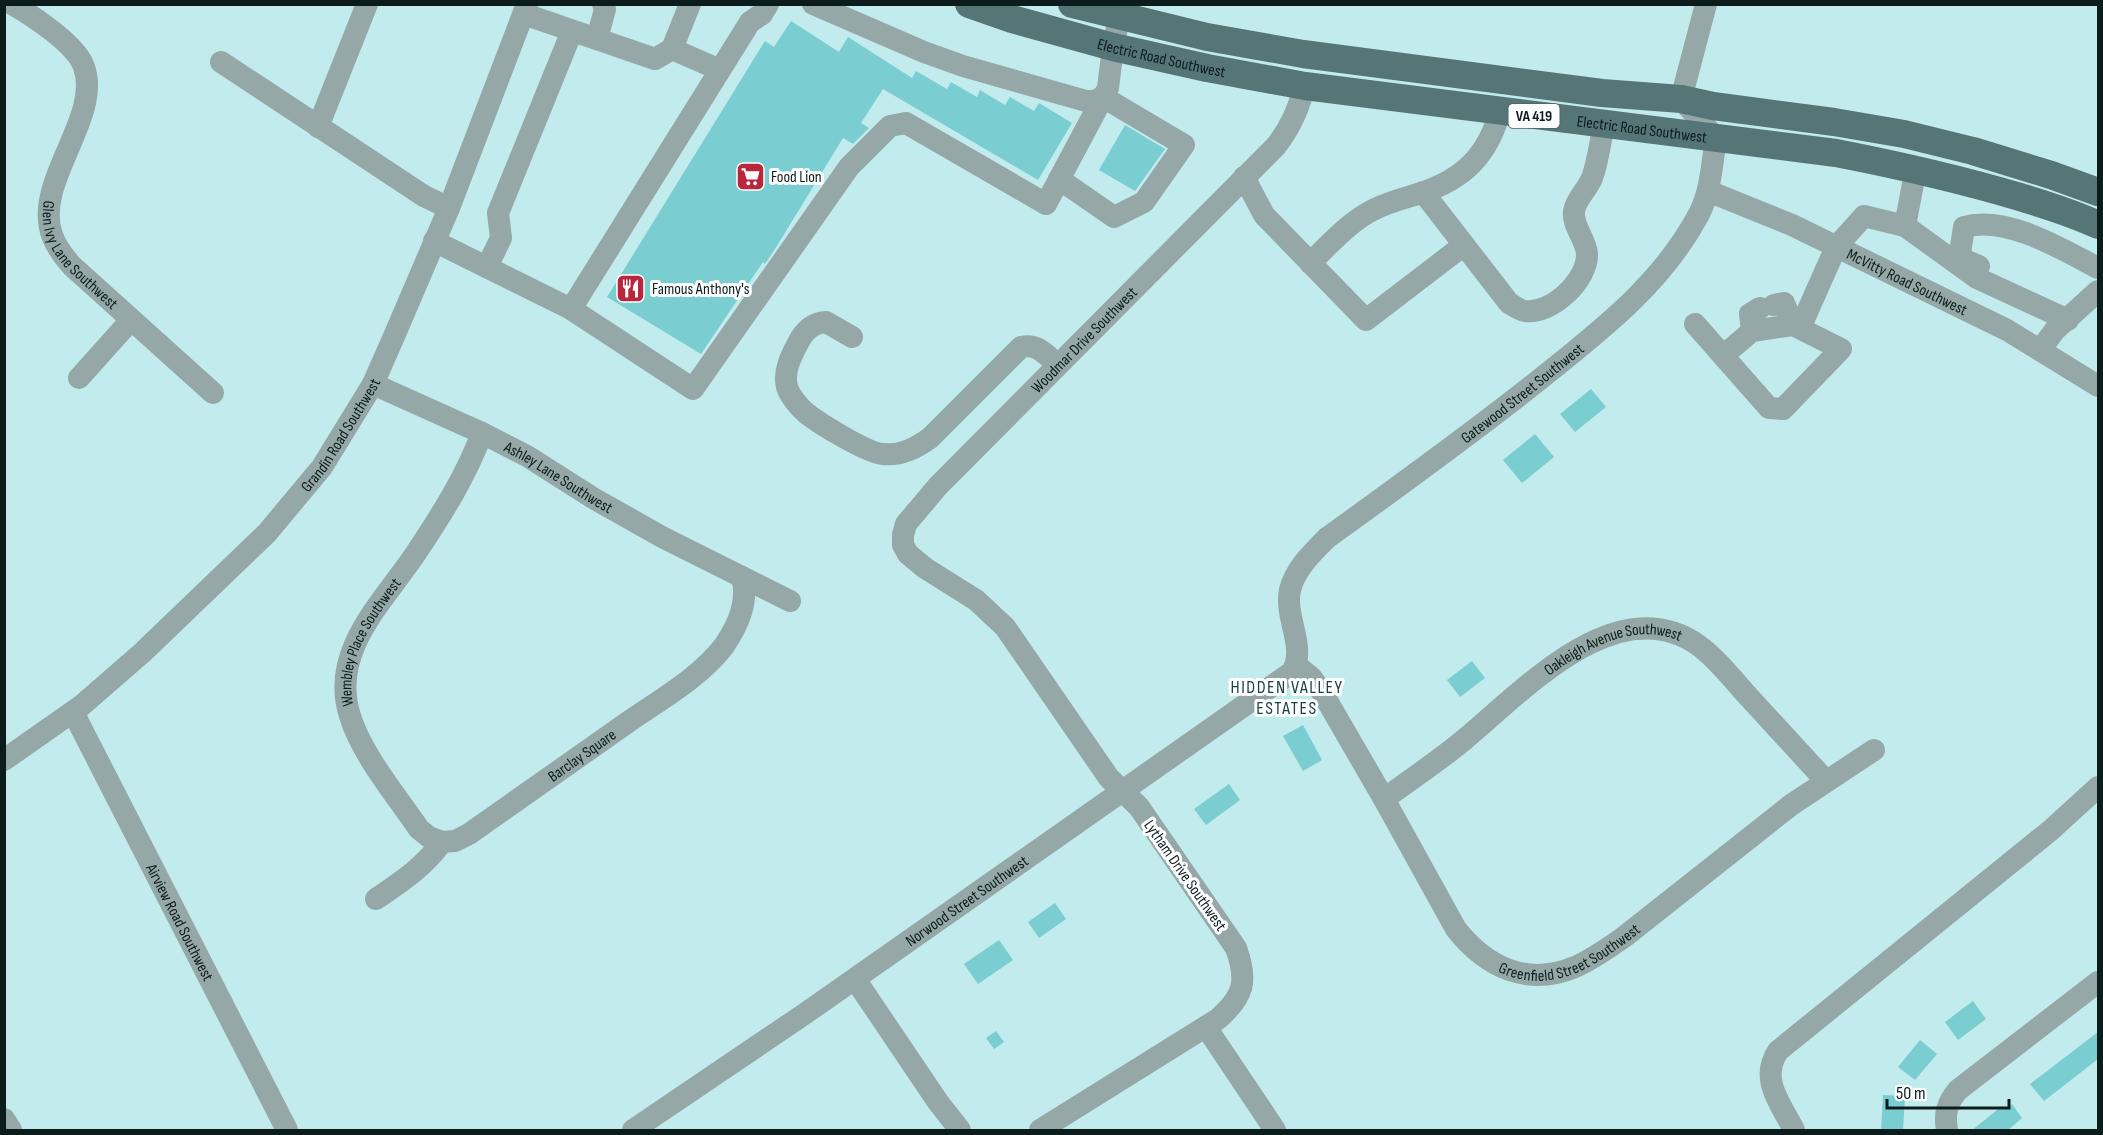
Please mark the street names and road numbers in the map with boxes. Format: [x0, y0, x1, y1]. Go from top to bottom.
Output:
street label: Electric Road Southwest [1095, 35, 1227, 82]
road number: VA 419 [1508, 104, 1559, 128]
street label: Electric Road Southwest [1576, 112, 1708, 148]
street label: Glen Ivy Lane Southwest [38, 199, 121, 314]
street label: McVitty Road Southwest [1843, 245, 1970, 320]
street label: Woodmar Drive Southwest [1028, 283, 1142, 398]
street label: Gatewood Street Southwest [1458, 340, 1588, 448]
street label: Grandin Road Southwest [297, 376, 385, 496]
street label: Ashley Lane Southwest [500, 438, 616, 518]
street label: Wembley Place Southwest [337, 575, 406, 708]
street label: Oakleigh Avenue Southwest [1541, 620, 1685, 680]
street label: Barclay Square [545, 726, 620, 787]
street label: Lytham Drive Southwest [1139, 817, 1230, 935]
street label: Norwood Street Southwest [902, 852, 1032, 951]
street label: Airview Road Southwest [141, 860, 217, 985]
street label: Greenfield Street Southwest [1496, 920, 1644, 986]

